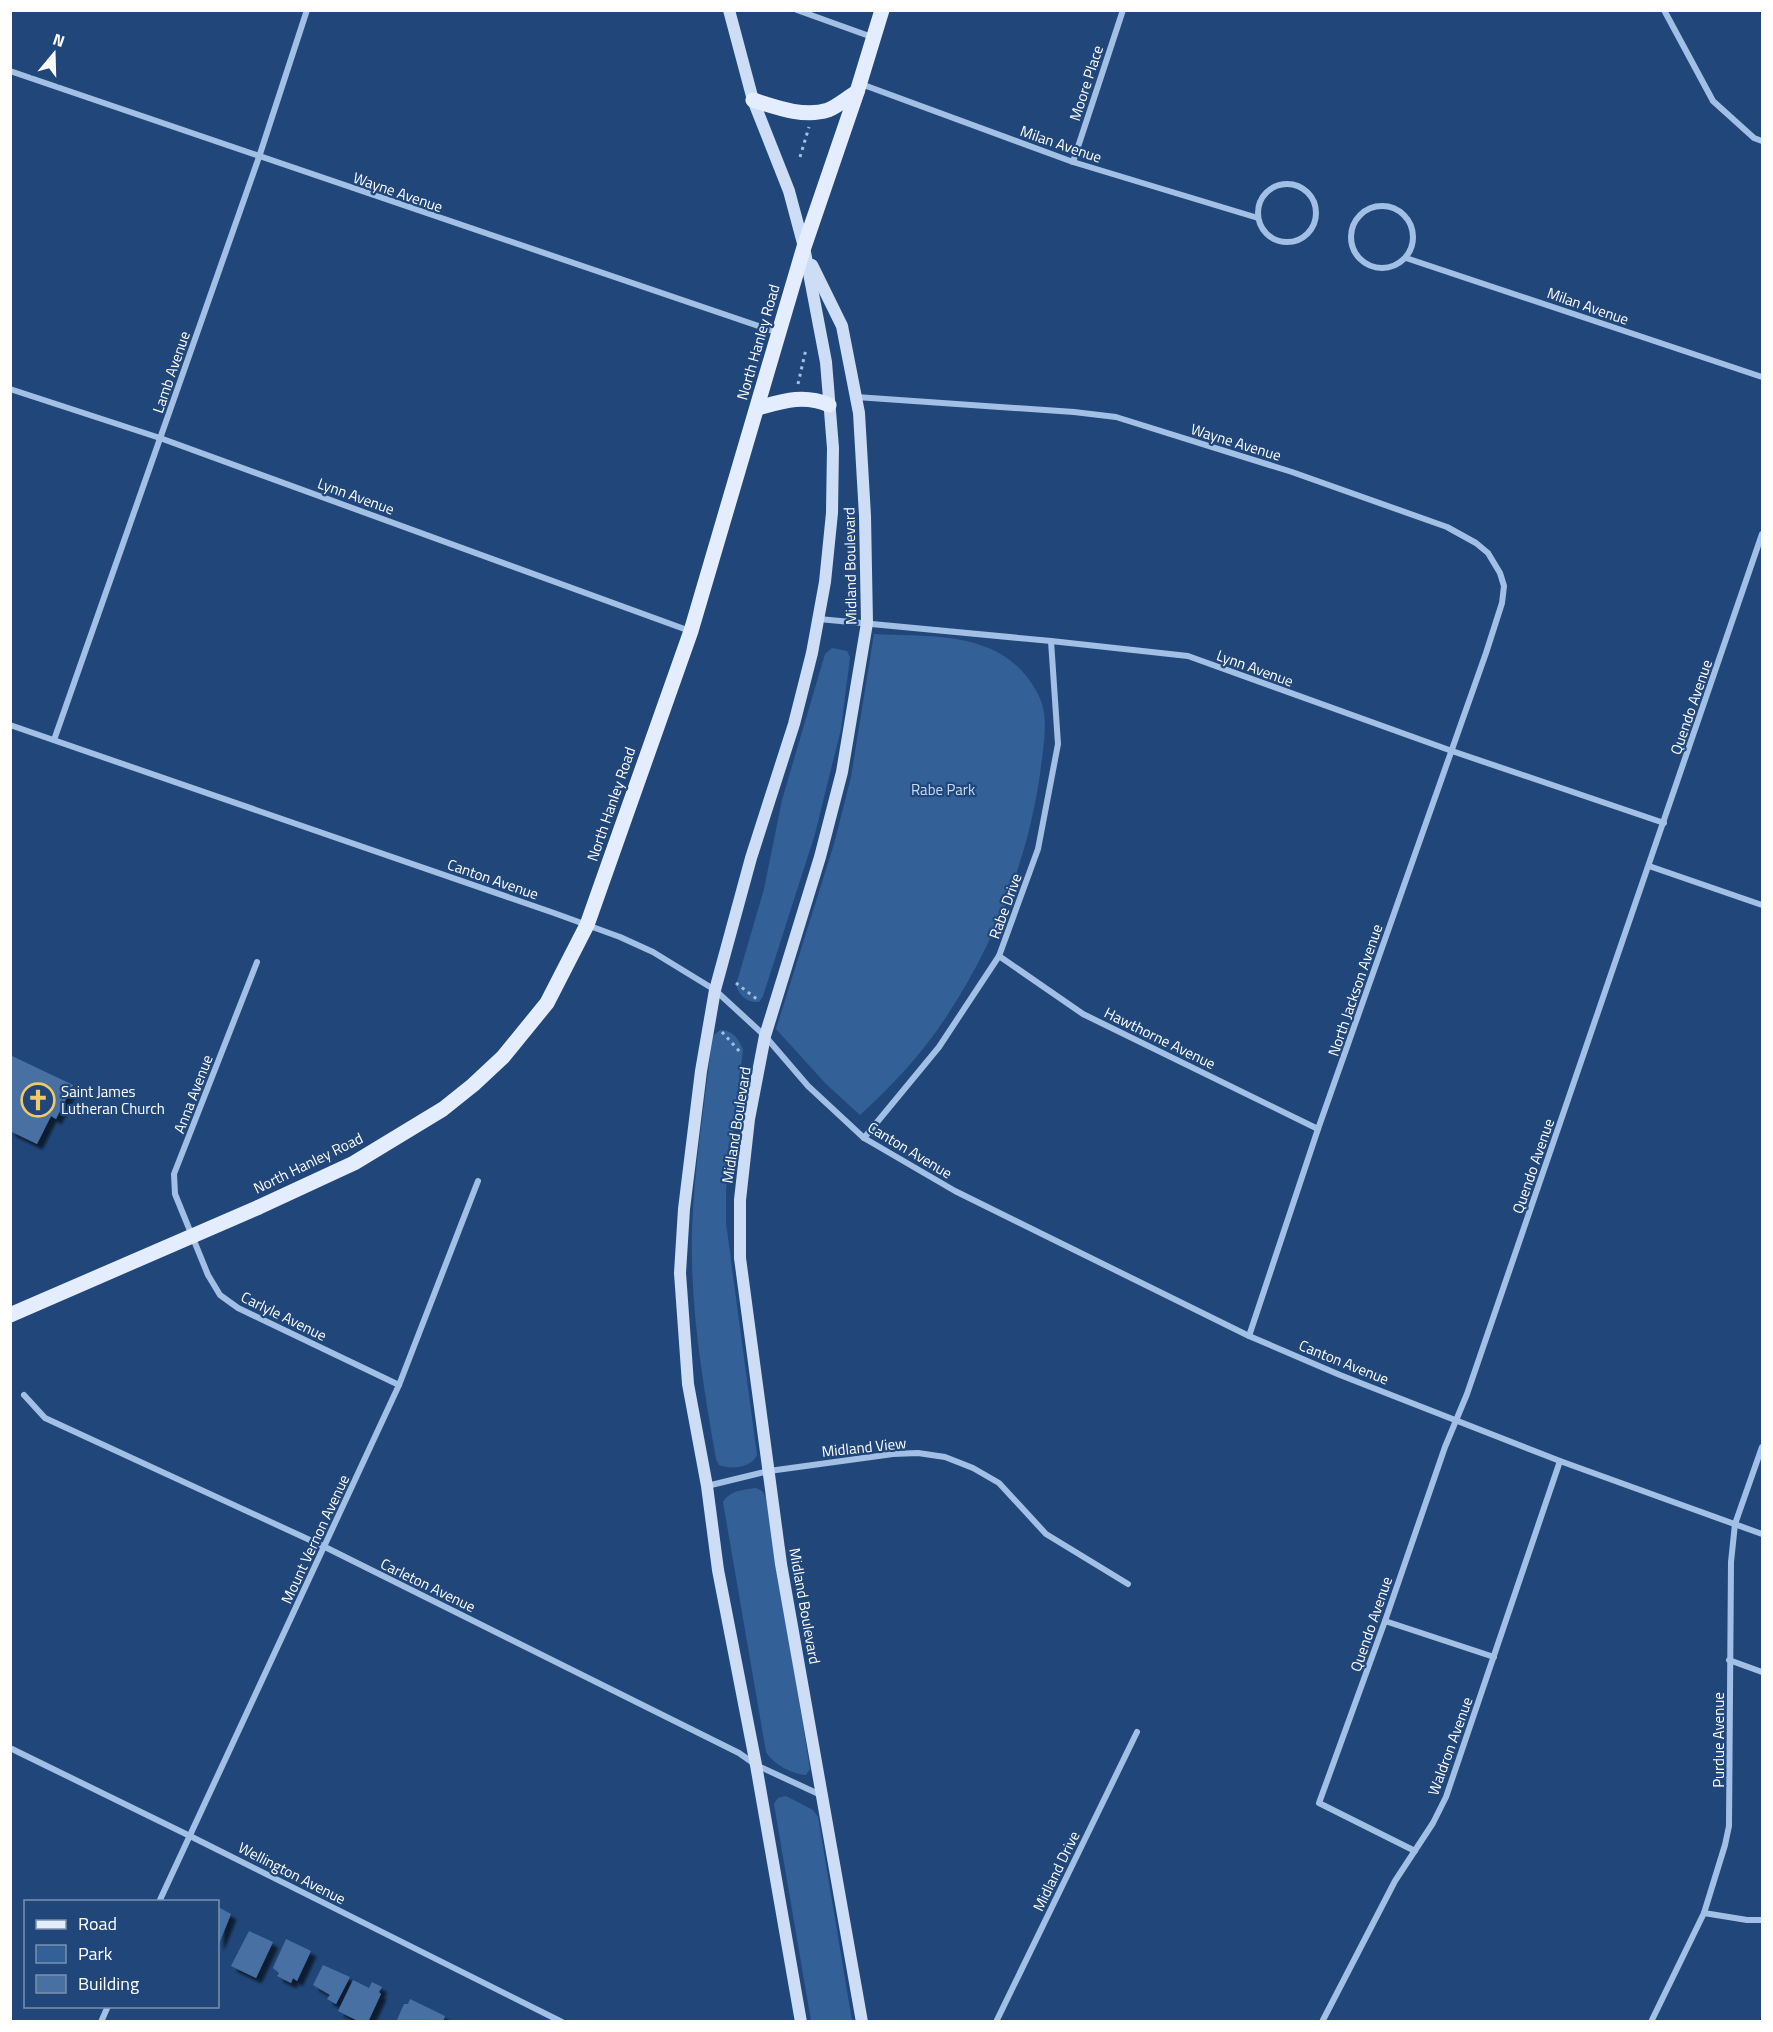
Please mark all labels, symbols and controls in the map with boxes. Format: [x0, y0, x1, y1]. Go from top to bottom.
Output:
north arrow [24, 24, 84, 84]
text: N [50, 27, 68, 53]
street label: Moore Place [1063, 42, 1109, 124]
street label: Milan Avenue [1017, 119, 1105, 169]
street label: Wayne Avenue [350, 166, 446, 218]
street label: North Hanley Road [730, 281, 786, 403]
street label: Milan Avenue [1544, 281, 1632, 331]
street label: Lamb Avenue [146, 328, 196, 416]
street label: Wayne Avenue [1188, 417, 1284, 467]
street label: Lynn Avenue [314, 471, 398, 521]
street label: Midland Boulevard [837, 507, 863, 625]
street label: Lynn Avenue [1213, 643, 1297, 693]
street label: Quendo Avenue [1664, 656, 1718, 758]
street label: North Hanley Road [581, 744, 641, 864]
park label: Rabe Park [911, 778, 975, 801]
street label: Canton Avenue [444, 853, 542, 905]
street label: Rabe Drive [983, 870, 1027, 942]
street label: North Jackson Avenue [1322, 921, 1388, 1059]
street label: Hawthorne Avenue [1100, 1001, 1220, 1075]
street label: Anna Avenue [167, 1051, 219, 1137]
street label: Midland Boulevard [715, 1065, 757, 1185]
place label: Saint James Lutheran Church [61, 1080, 165, 1120]
church icon: Saint James Lutheran Church [20, 1082, 56, 1118]
street label: Quendo Avenue [1506, 1115, 1560, 1217]
street label: Canton Avenue [863, 1116, 957, 1184]
street label: North Hanley Road [249, 1126, 367, 1200]
street label: Carlyle Avenue [237, 1285, 331, 1347]
street label: Canton Avenue [1296, 1334, 1392, 1390]
street label: Midland View [821, 1431, 907, 1463]
street label: Mount Vernon Avenue [275, 1471, 355, 1607]
street label: Midland Boulevard [783, 1546, 827, 1666]
street label: Carleton Avenue [377, 1552, 479, 1618]
street label: Quendo Avenue [1344, 1573, 1398, 1675]
street label: Purdue Avenue [1707, 1692, 1730, 1788]
street label: Waldron Avenue [1422, 1694, 1478, 1798]
street label: Midland Drive [1027, 1827, 1085, 1915]
street label: Wellington Avenue [234, 1836, 350, 1910]
legend [24, 1900, 219, 2008]
text: Road [78, 1910, 117, 1937]
text: Park [78, 1940, 113, 1967]
text: Building [78, 1970, 139, 1997]

